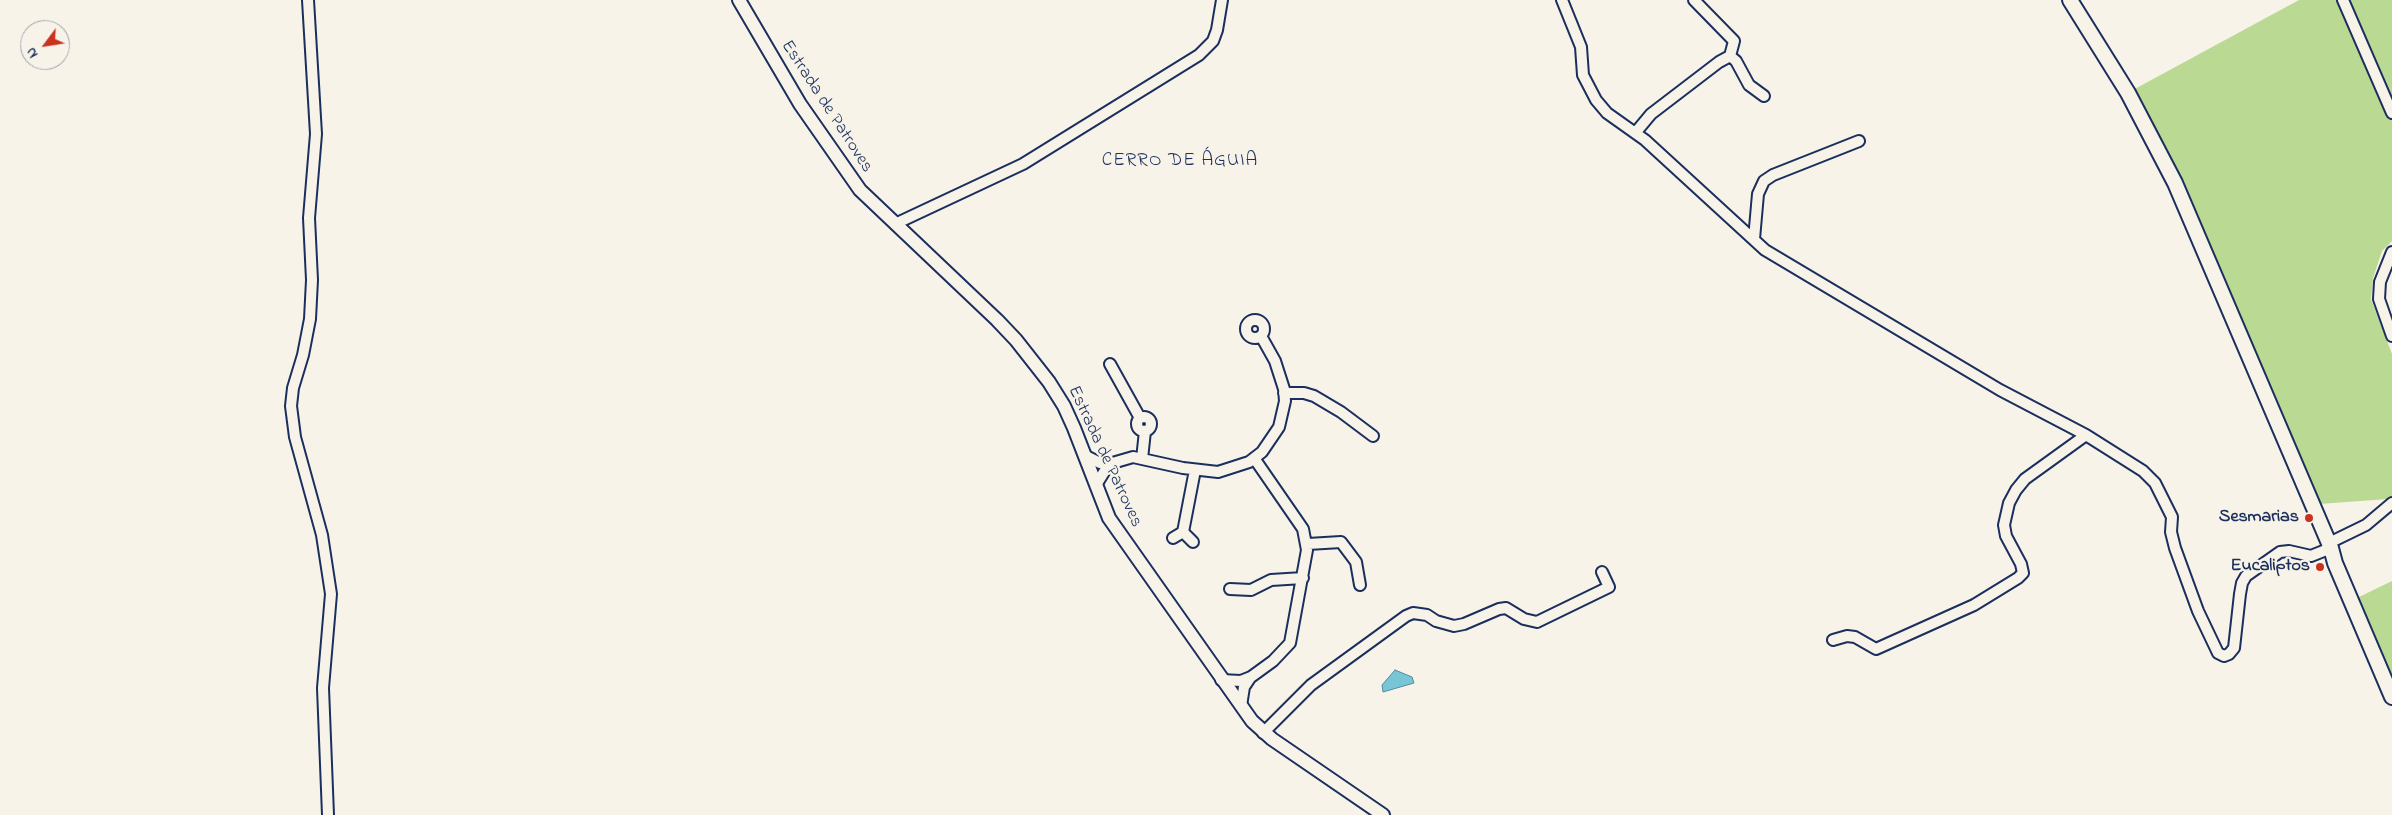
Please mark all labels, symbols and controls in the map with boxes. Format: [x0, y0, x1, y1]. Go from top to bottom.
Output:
north arrow [20, 20, 70, 70]
street label: Estrada de Patroves [775, 37, 877, 177]
text: N [21, 43, 44, 62]
district label: CERRO DE ÁGUIA [1100, 151, 1260, 173]
street label: Estrada de Patroves [1062, 383, 1146, 531]
place label: Sesmarias [2219, 507, 2299, 529]
marker: Sesmarias [2303, 512, 2315, 524]
place label: Eucaliptos [2231, 556, 2310, 578]
marker: Eucaliptos [2314, 561, 2326, 573]

